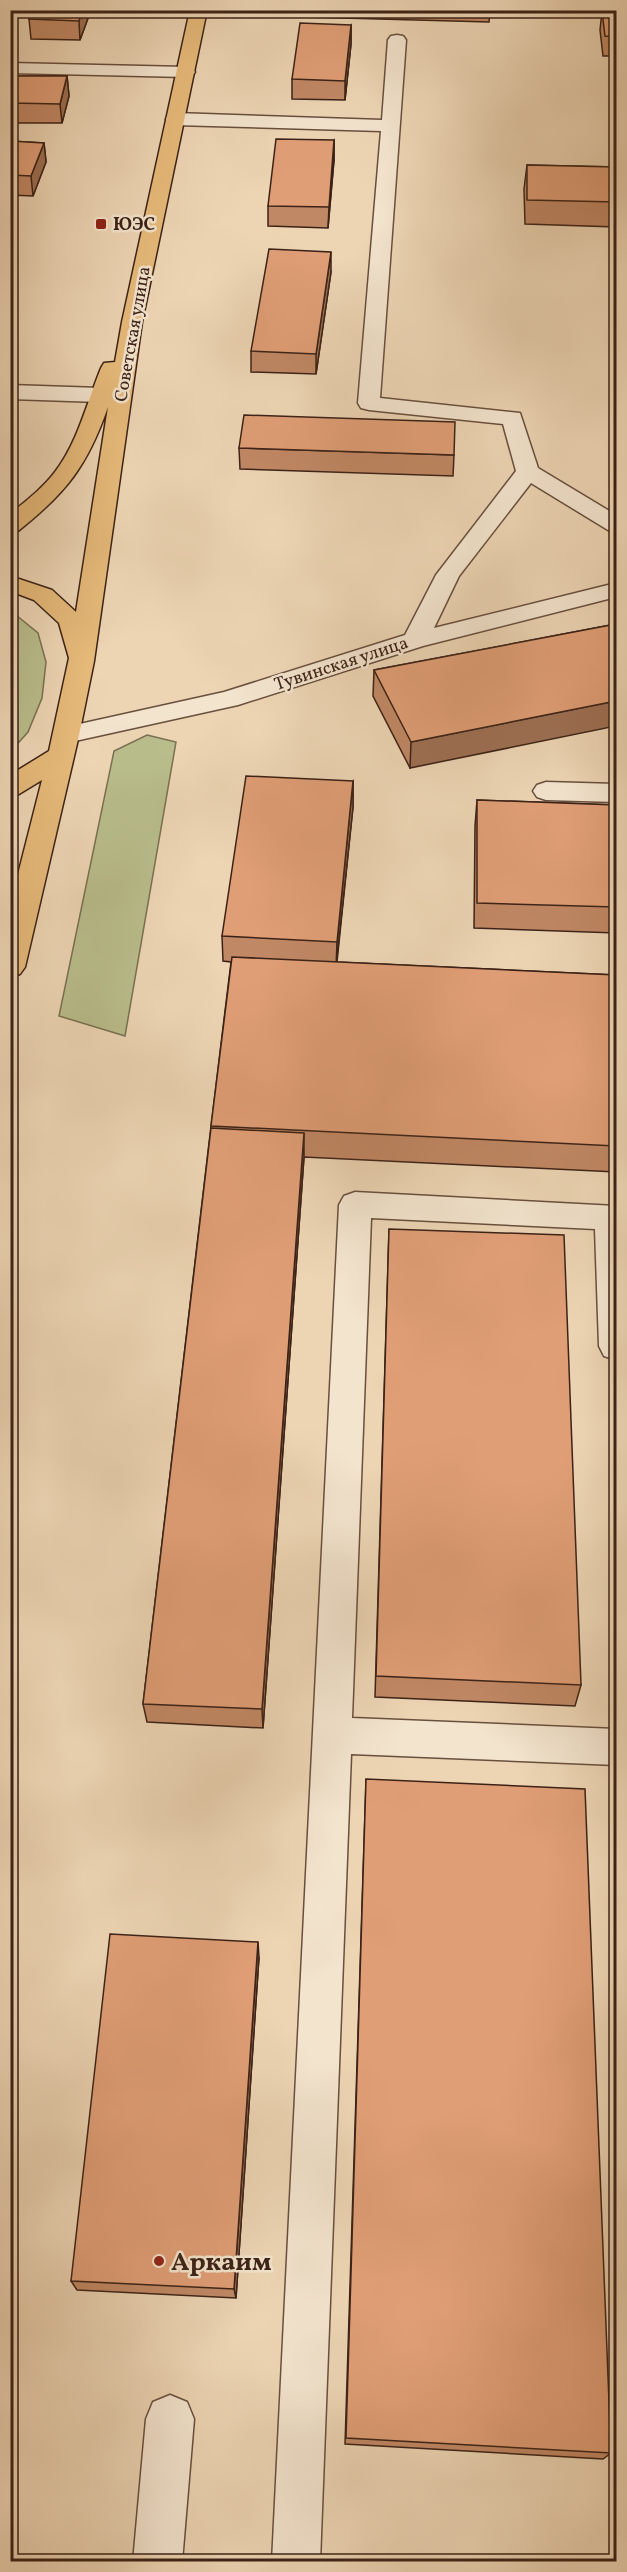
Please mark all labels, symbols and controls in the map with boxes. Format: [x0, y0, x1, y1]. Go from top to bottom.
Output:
place label: ЮЭС [113, 213, 155, 238]
marker: ЮЭС [94, 217, 108, 231]
street label: Советская улица [109, 265, 158, 404]
street label: Тувинская улица [271, 631, 412, 698]
place label: Аркаим [171, 2245, 272, 2281]
marker: Аркаим [152, 2254, 166, 2268]

